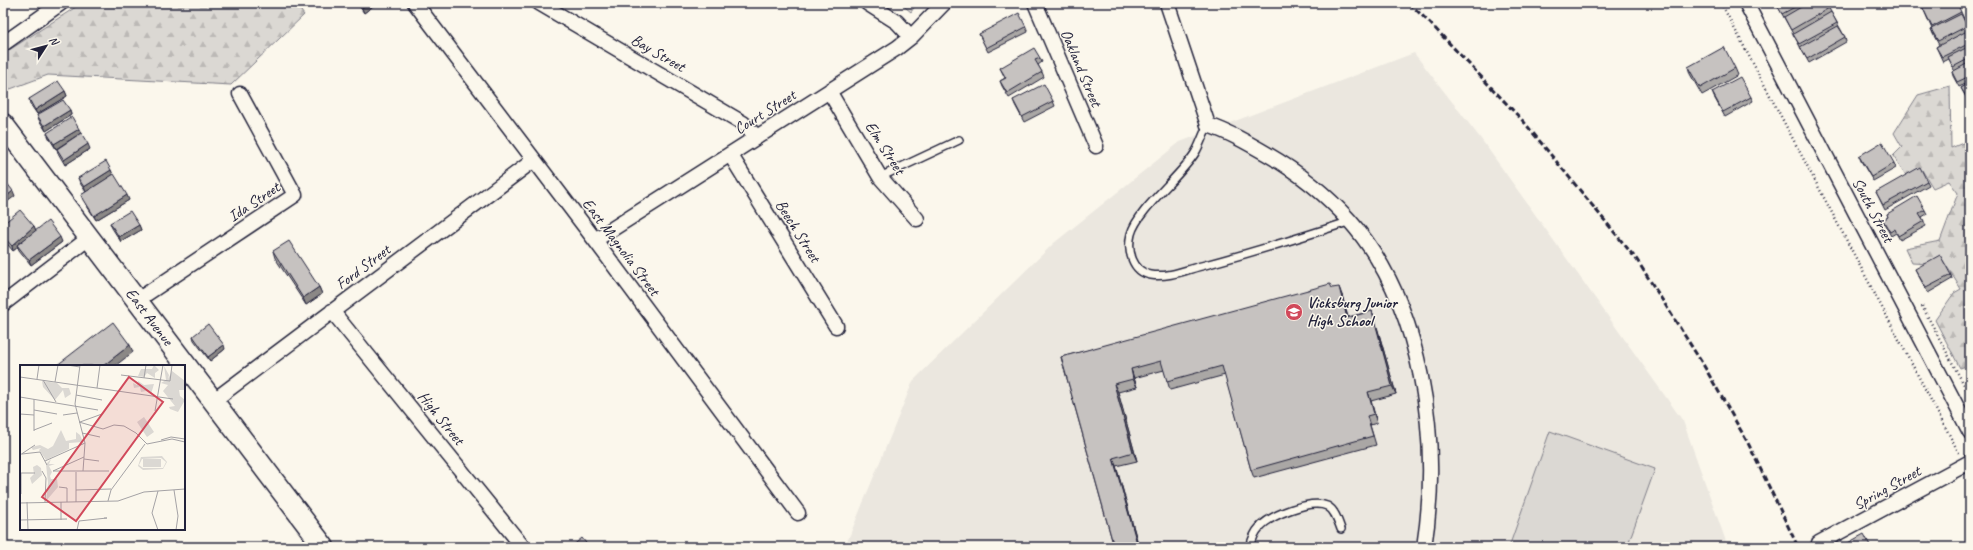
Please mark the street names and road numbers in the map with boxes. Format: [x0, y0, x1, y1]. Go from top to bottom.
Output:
street label: Oakland Street [1056, 26, 1107, 111]
street label: Bay Street [628, 30, 690, 77]
street label: Court Street [731, 84, 801, 139]
street label: Elm Street [860, 118, 910, 180]
street label: South Street [1848, 174, 1899, 247]
street label: Ida Street [224, 177, 285, 226]
street label: East Magnolia Street [578, 194, 665, 301]
street label: Beech Street [771, 196, 826, 267]
street label: Ford Street [332, 239, 396, 294]
street label: East Avenue [121, 284, 179, 351]
street label: High Street [413, 387, 470, 450]
street label: Spring Street [1850, 461, 1926, 515]

